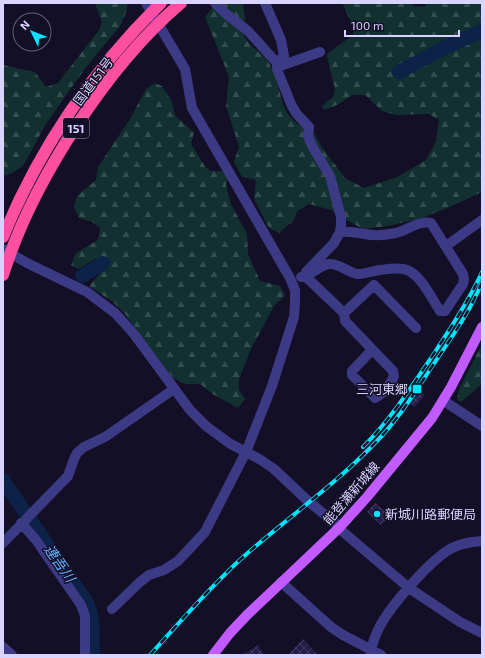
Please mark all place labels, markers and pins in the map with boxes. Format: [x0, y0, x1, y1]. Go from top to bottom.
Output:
place label: 三河東郷 [356, 381, 408, 397]
marker: 三河東郷 [411, 383, 423, 395]
place label: 新城川路郵便局 [385, 506, 476, 522]
marker: 新城川路郵便局 [372, 509, 382, 519]

